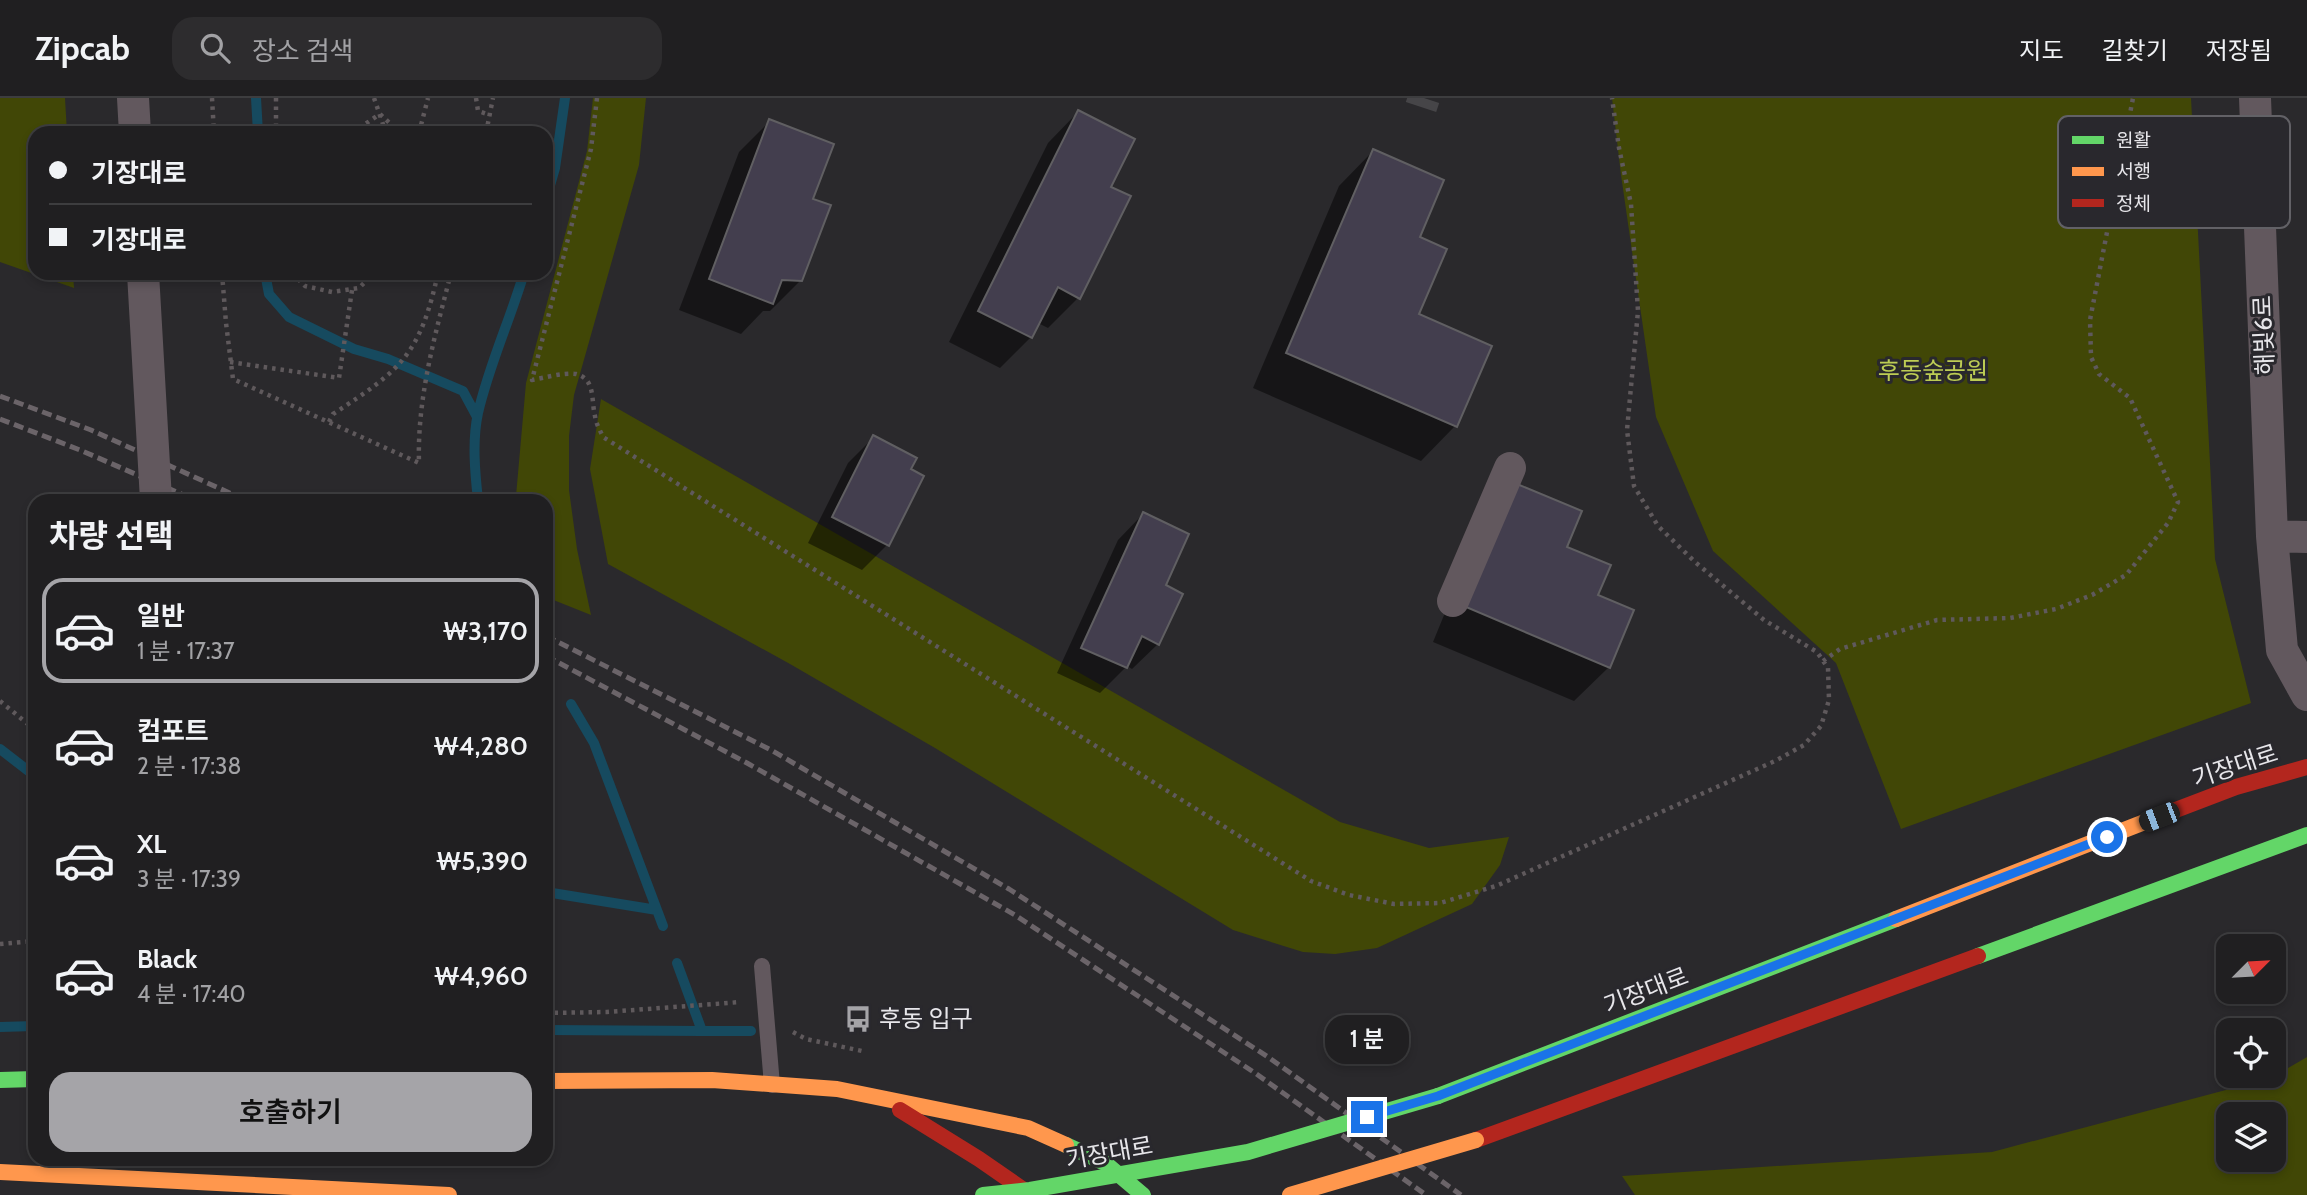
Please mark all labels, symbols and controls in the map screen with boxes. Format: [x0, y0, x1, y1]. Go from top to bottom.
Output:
search box [172, 17, 662, 80]
text: Zipcab [35, 28, 130, 68]
icon: search [196, 29, 234, 67]
text: 장소 검색 [252, 35, 353, 67]
text: 지도 [2019, 36, 2064, 65]
text: 길찾기 [2102, 36, 2168, 65]
text: 저장됨 [2206, 36, 2272, 65]
legend [2058, 116, 2290, 228]
text: 원활 [2116, 129, 2151, 152]
text: 기장대로 [91, 157, 187, 189]
text: 서행 [2116, 160, 2151, 183]
text: 정체 [2116, 192, 2151, 215]
text: 기장대로 [91, 224, 187, 256]
street label: 해빛6로 [2248, 295, 2279, 375]
park label: 후동숲공원 [1878, 356, 1988, 385]
text: 차량 선택 [49, 516, 174, 555]
icon: car [53, 599, 116, 662]
text: 일반 [137, 600, 185, 632]
text: ₩3,170 [443, 615, 528, 647]
text: 1 분 · 17:37 [137, 637, 235, 665]
icon: car [53, 714, 116, 777]
text: 컴포트 [137, 715, 209, 747]
text: ₩4,280 [434, 730, 528, 762]
street label: 기장대로 [2188, 738, 2281, 793]
text: 2 분 · 17:38 [137, 752, 241, 780]
car [2136, 800, 2183, 834]
route start [2091, 821, 2123, 853]
text: XL [137, 828, 166, 860]
icon: car [53, 829, 116, 892]
text: ₩5,390 [436, 845, 528, 877]
text: 3 분 · 17:39 [137, 865, 241, 893]
north arrow [2216, 934, 2286, 1004]
map controls [2216, 934, 2286, 1172]
text: Black [137, 943, 197, 975]
icon: car [53, 944, 116, 1007]
text: ₩4,960 [434, 960, 528, 992]
street label: 기장대로 [1599, 961, 1692, 1020]
text: 4 분 · 17:40 [137, 980, 246, 1008]
bus stop icon: 후동 입구 [843, 1004, 873, 1034]
place label: 후동 입구 [879, 1004, 973, 1033]
callout: 1 분 [1325, 1016, 1409, 1065]
button: locate [2216, 1018, 2286, 1088]
text: 1 분 [1350, 1025, 1384, 1053]
button: 호출하기 [49, 1072, 532, 1152]
route end [1351, 1101, 1383, 1133]
button: layers [2216, 1102, 2286, 1172]
street label: 기장대로 [1063, 1131, 1155, 1174]

